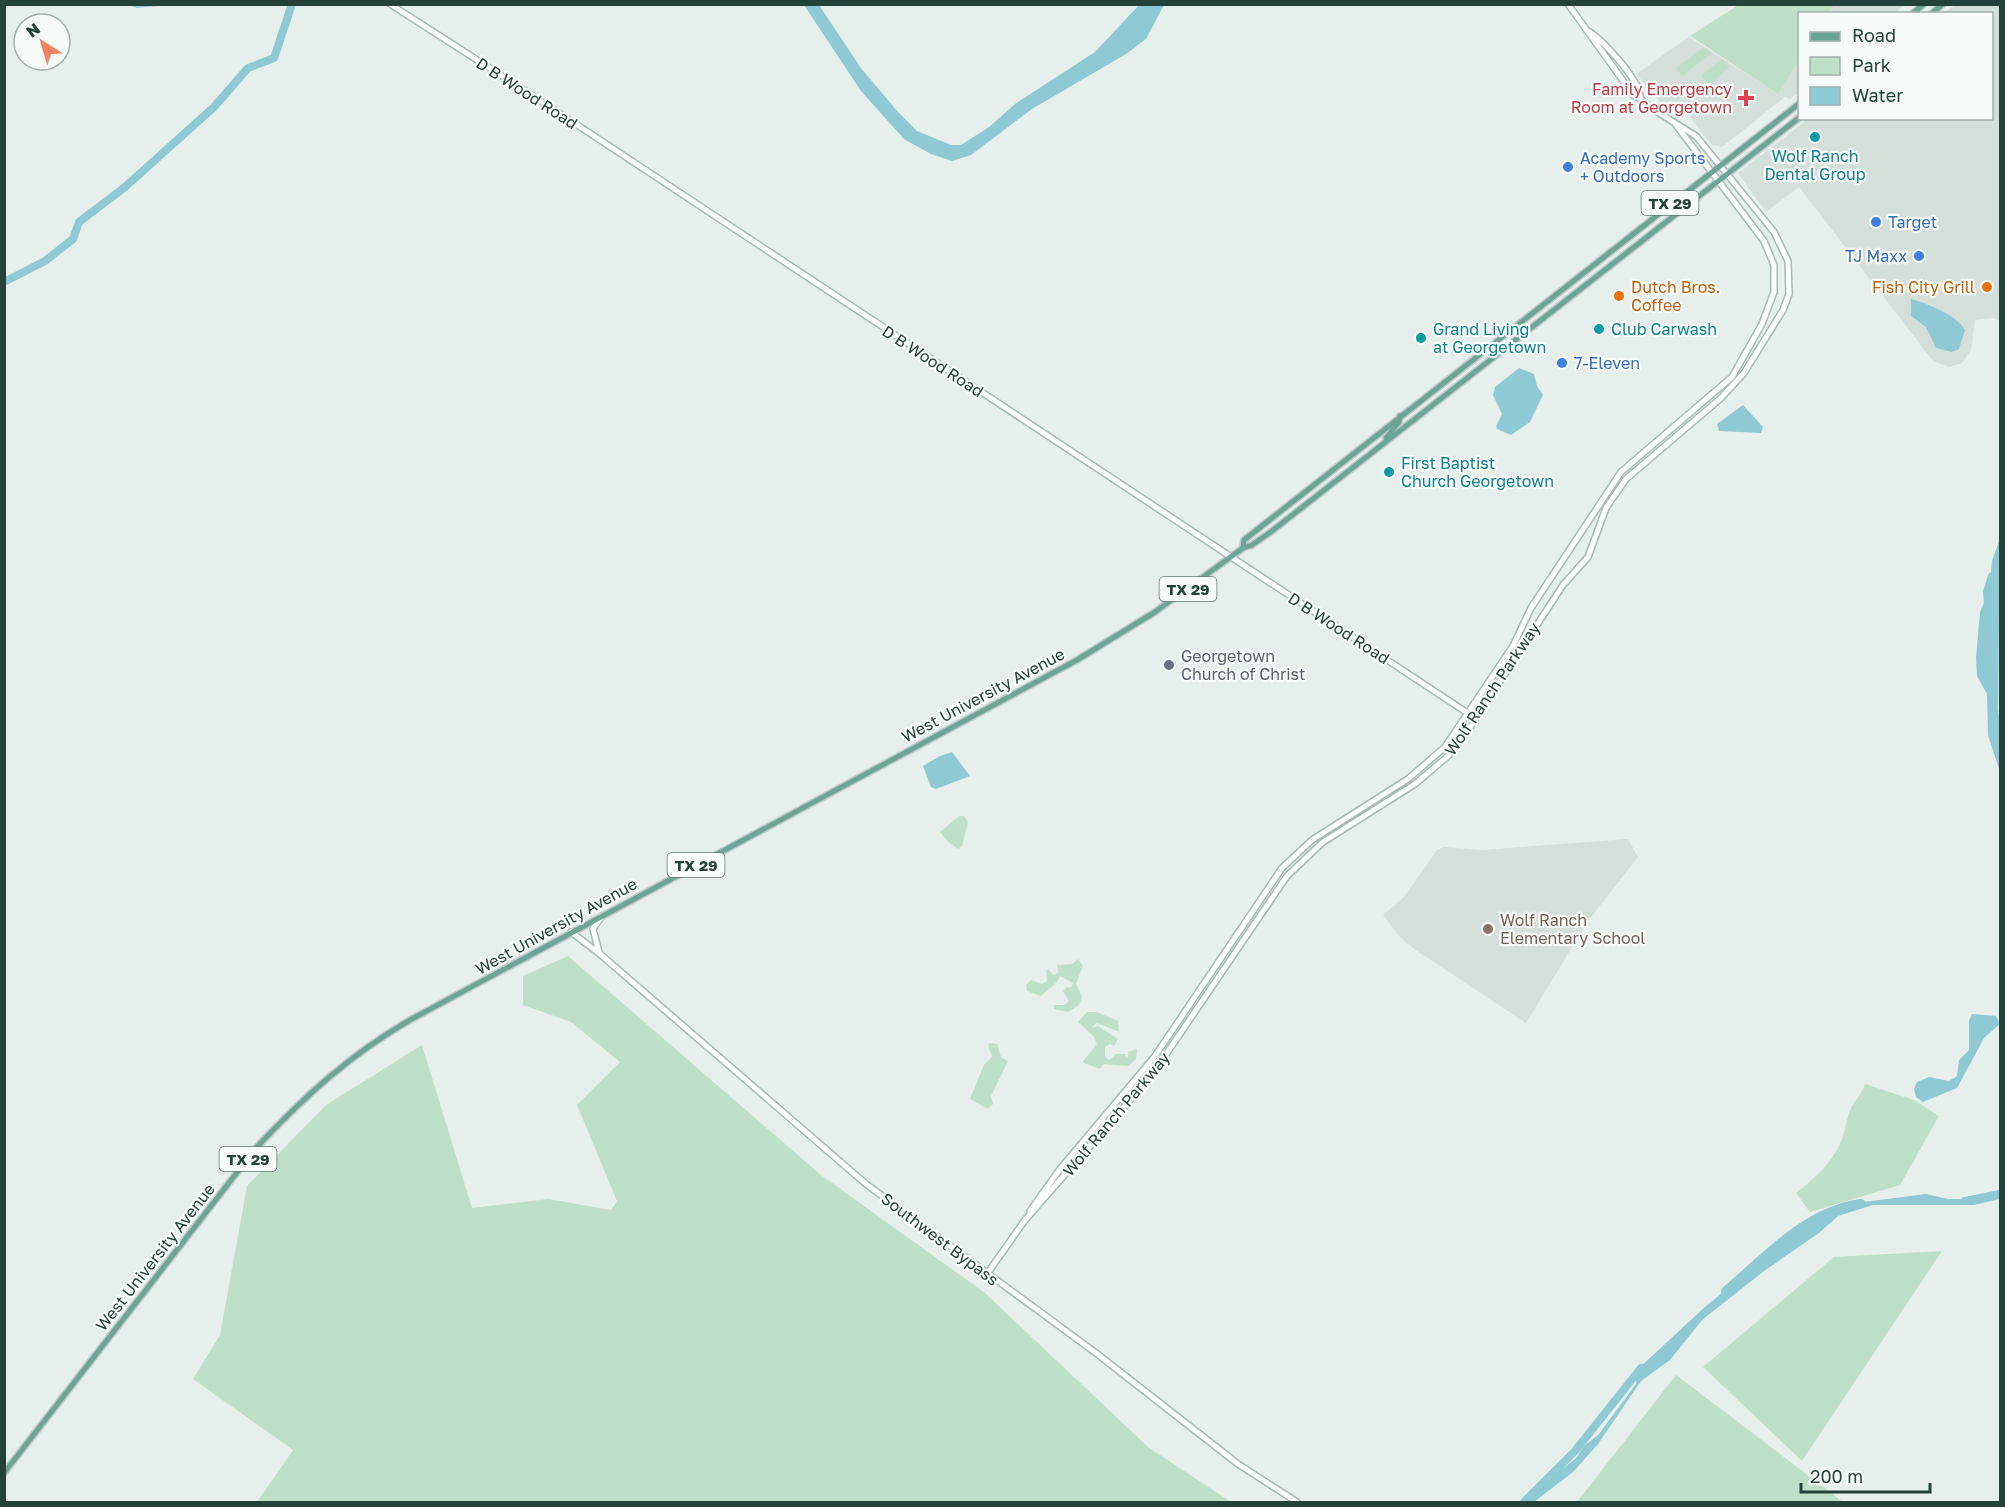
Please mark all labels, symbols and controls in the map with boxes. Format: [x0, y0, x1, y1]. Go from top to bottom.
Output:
north arrow [12, 12, 72, 72]
legend [1798, 12, 1993, 120]
text: N [22, 18, 44, 42]
text: Road [1852, 24, 1896, 46]
street label: D B Wood Road [473, 53, 581, 133]
text: Park [1852, 54, 1891, 76]
place label: Family Emergency Room at Georgetown [1571, 79, 1732, 117]
text: Water [1852, 84, 1903, 106]
marker: Family Emergency Room at Georgetown [1737, 89, 1755, 107]
marker: Wolf Ranch Dental Group [1808, 130, 1822, 144]
place label: Wolf Ranch Dental Group [1764, 146, 1866, 184]
place label: Academy Sports + Outdoors [1580, 148, 1705, 186]
marker: Academy Sports + Outdoors [1561, 160, 1575, 174]
road number: TX 29 [1642, 191, 1698, 215]
place label: Target [1888, 212, 1937, 232]
marker: Target [1869, 215, 1883, 229]
place label: TJ Maxx [1845, 246, 1907, 266]
marker: TJ Maxx [1912, 249, 1926, 263]
place label: Dutch Bros. Coffee [1631, 277, 1721, 315]
place label: Fish City Grill [1872, 277, 1975, 297]
marker: Fish City Grill [1980, 280, 1994, 294]
marker: Dutch Bros. Coffee [1612, 289, 1626, 303]
place label: Grand Living at Georgetown [1433, 319, 1546, 357]
place label: Club Carwash [1611, 319, 1717, 339]
street label: D B Wood Road [879, 321, 987, 401]
marker: Club Carwash [1592, 322, 1606, 336]
marker: Grand Living at Georgetown [1414, 331, 1428, 345]
place label: 7-Eleven [1574, 353, 1640, 373]
marker: 7-Eleven [1555, 356, 1569, 370]
place label: First Baptist Church Georgetown [1401, 453, 1554, 491]
marker: First Baptist Church Georgetown [1382, 465, 1396, 479]
road number: TX 29 [1160, 577, 1216, 601]
street label: D B Wood Road [1285, 588, 1393, 668]
street label: Wolf Ranch Parkway [1440, 619, 1544, 759]
street label: West University Avenue [898, 643, 1068, 747]
place label: Georgetown Church of Christ [1181, 646, 1305, 684]
marker: Georgetown Church of Christ [1162, 658, 1176, 672]
road number: TX 29 [668, 853, 724, 877]
street label: West University Avenue [472, 873, 640, 979]
place label: Wolf Ranch Elementary School [1500, 910, 1645, 948]
marker: Wolf Ranch Elementary School [1481, 922, 1495, 936]
street label: Wolf Ranch Parkway [1058, 1048, 1174, 1180]
road number: TX 29 [220, 1147, 276, 1171]
street label: West University Avenue [91, 1179, 219, 1335]
street label: Southwest Bypass [877, 1188, 1003, 1290]
scale bar [1801, 1456, 1930, 1494]
text: 200 m [1810, 1465, 1863, 1487]

